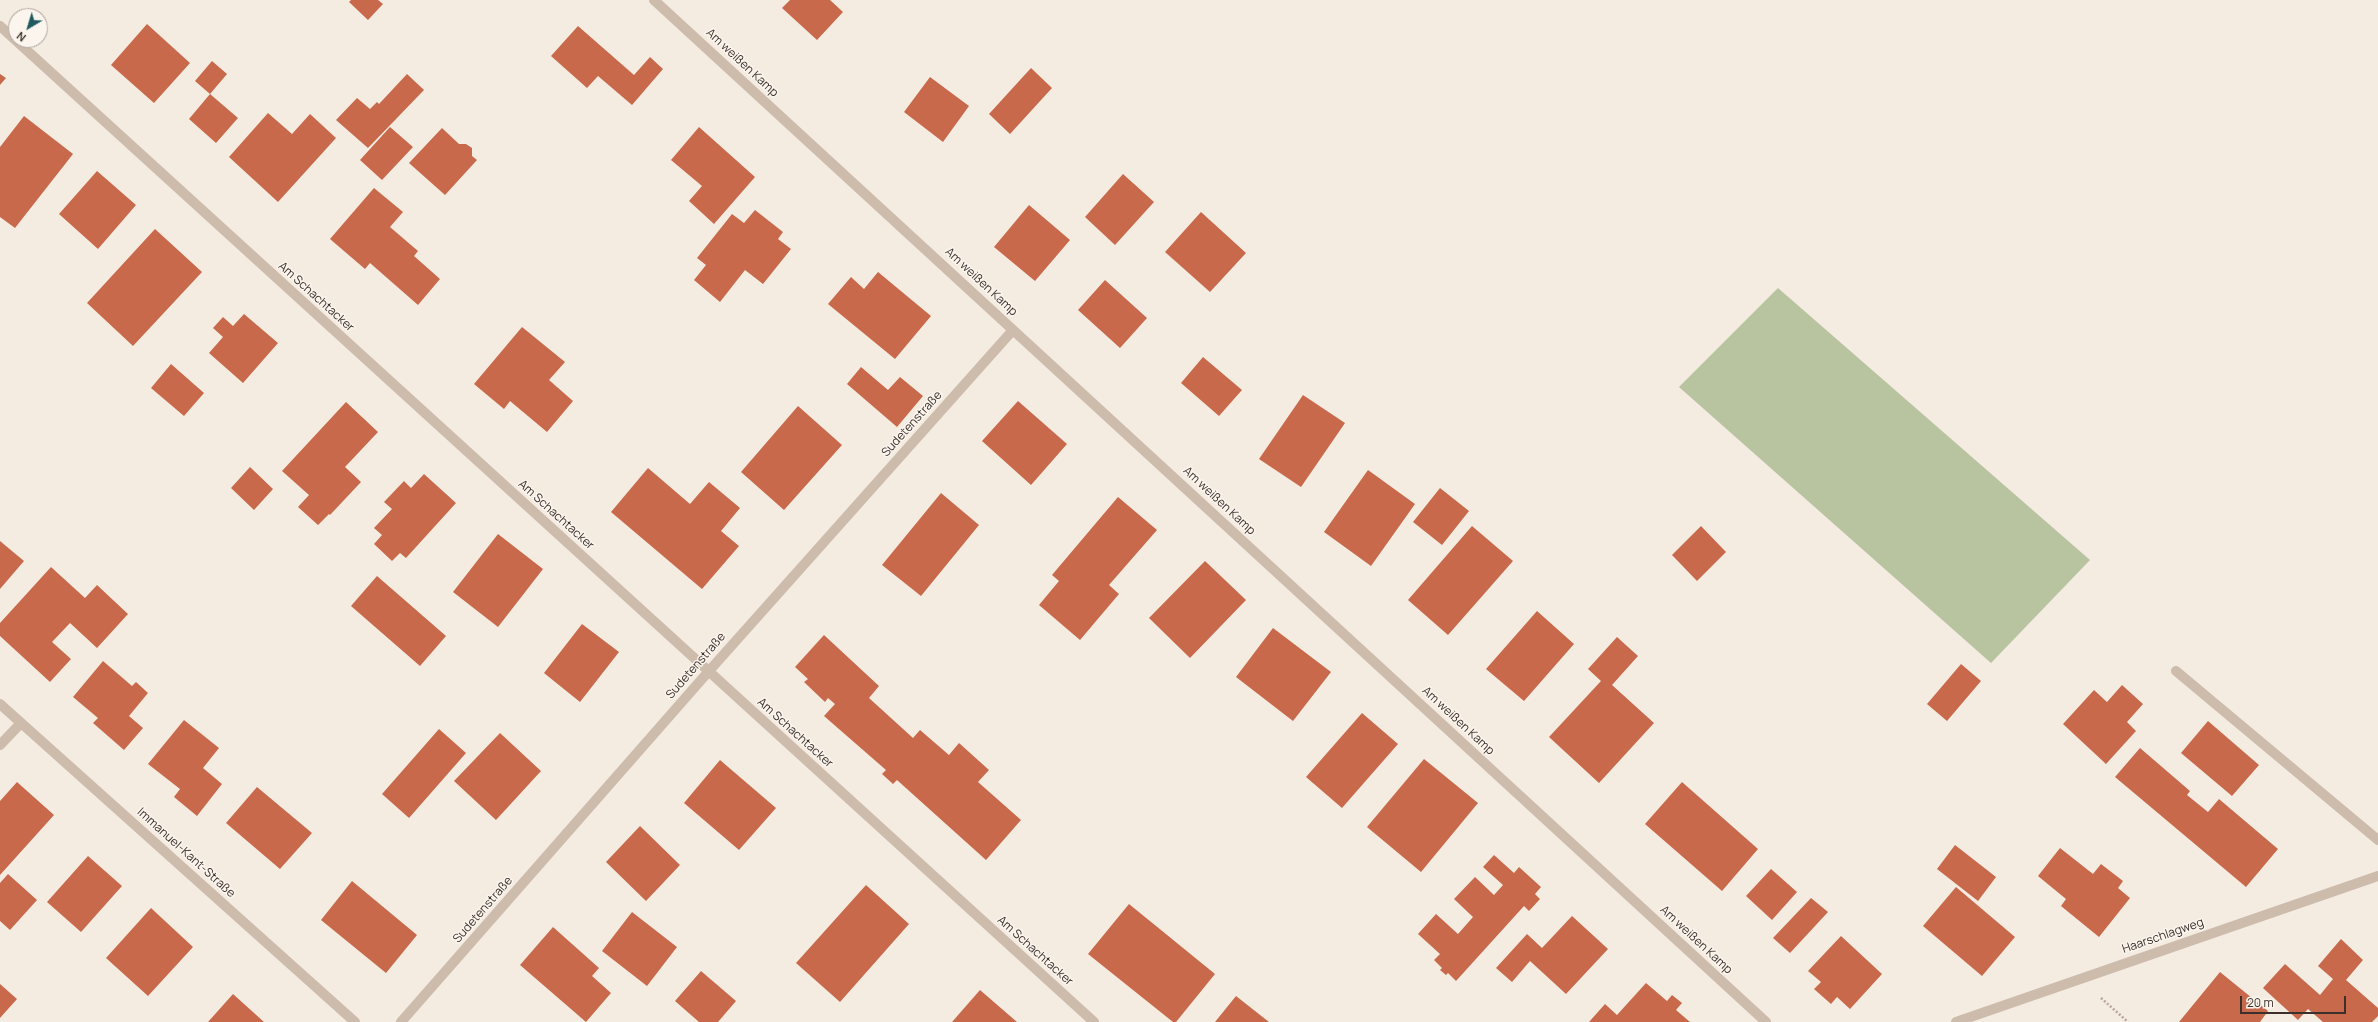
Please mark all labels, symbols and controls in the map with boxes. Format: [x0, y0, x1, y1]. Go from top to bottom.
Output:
north arrow [8, 8, 48, 48]
street label: Am weißen Kamp [703, 26, 781, 100]
text: N [13, 29, 29, 45]
street label: Am weißen Kamp [942, 245, 1020, 319]
street label: Am Schachtacker [275, 259, 357, 335]
street label: Sudetenstraße [879, 388, 945, 460]
street label: Am weißen Kamp [1180, 464, 1258, 538]
street label: Am Schachtacker [515, 477, 597, 553]
street label: Sudetenstraße [663, 630, 729, 702]
street label: Am weißen Kamp [1419, 684, 1497, 758]
street label: Am Schachtacker [754, 695, 836, 771]
street label: Immanuel-Kant-Straße [134, 805, 238, 901]
street label: Sudetenstraße [450, 874, 516, 946]
street label: Am weißen Kamp [1657, 903, 1735, 977]
street label: Am Schachtacker [994, 913, 1076, 989]
street label: Haarschlagweg [2120, 915, 2206, 957]
scale bar [2242, 988, 2348, 1014]
text: 20 m [2247, 994, 2274, 1011]

